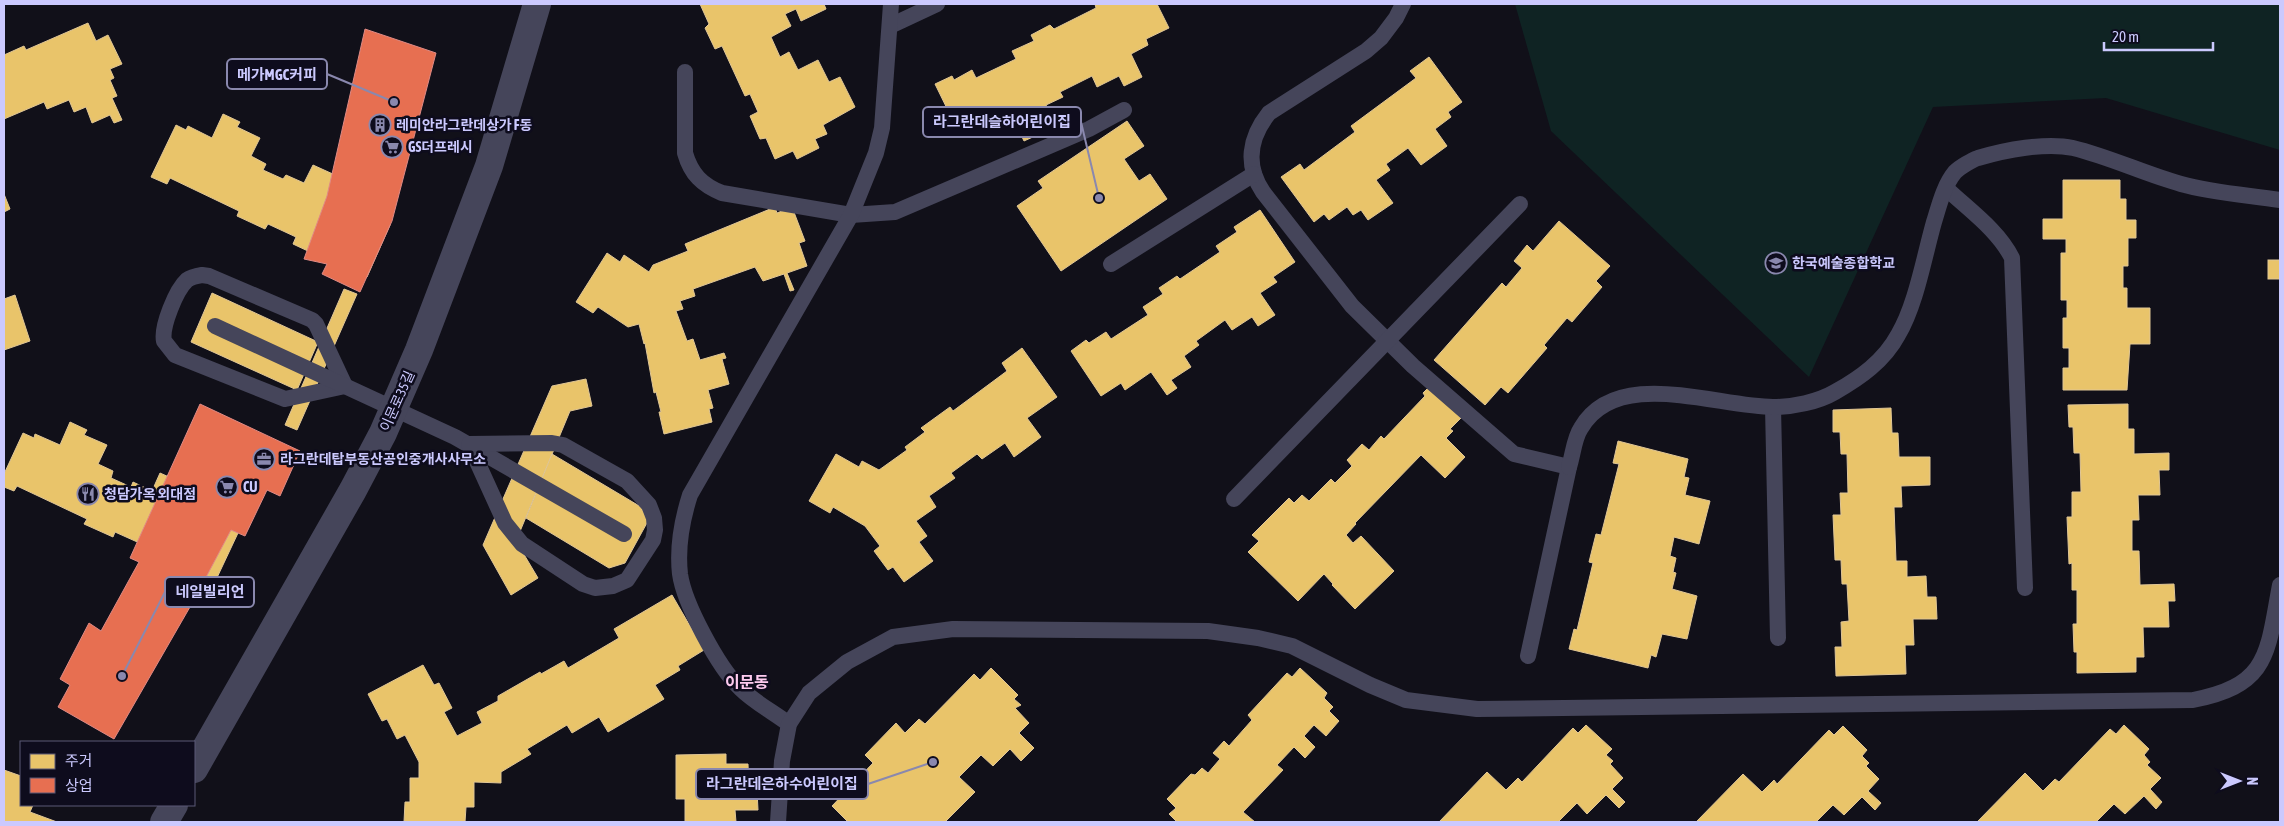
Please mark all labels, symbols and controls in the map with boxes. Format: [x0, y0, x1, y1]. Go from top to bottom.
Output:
scale bar [2104, 20, 2213, 52]
text: 20 m [2112, 28, 2139, 45]
callout: 메가MGC커피 [227, 59, 327, 89]
text: 메가MGC커피 [237, 66, 317, 83]
callout: 라그란데슬하어린이집 [923, 107, 1081, 137]
building icon: 레미안라그란데상가 F동 [368, 113, 392, 137]
text: 라그란데슬하어린이집 [933, 113, 1071, 130]
place label: 레미안라그란데상가 F동 [396, 117, 532, 133]
supermarket icon: GS더프레시 [380, 135, 404, 159]
place label: GS더프레시 [408, 139, 473, 155]
school or university icon: 한국예술종합학교 [1764, 251, 1788, 275]
place label: 한국예술종합학교 [1792, 255, 1895, 271]
street label: 이문로35길 [377, 368, 417, 434]
office icon: 라그란데탑부동산공인중개사사무소 [252, 447, 276, 471]
place label: 라그란데탑부동산공인중개사사무소 [280, 451, 486, 467]
supermarket icon: CU [215, 475, 239, 499]
place label: CU [243, 479, 258, 495]
restaurant icon: 청담가옥 외대점 [76, 482, 100, 506]
place label: 청담가옥 외대점 [104, 486, 196, 502]
callout: 네일빌리언 [165, 577, 254, 607]
text: 네일빌리언 [175, 583, 245, 600]
district label: 이문동 [725, 673, 769, 691]
legend [20, 741, 195, 806]
text: 주거 [65, 752, 93, 769]
north arrow [2214, 756, 2264, 806]
callout: 라그란데은하수어린이집 [696, 769, 868, 799]
text: 라그란데은하수어린이집 [706, 775, 858, 792]
text: 상업 [65, 777, 93, 794]
text: N [2244, 777, 2260, 785]

